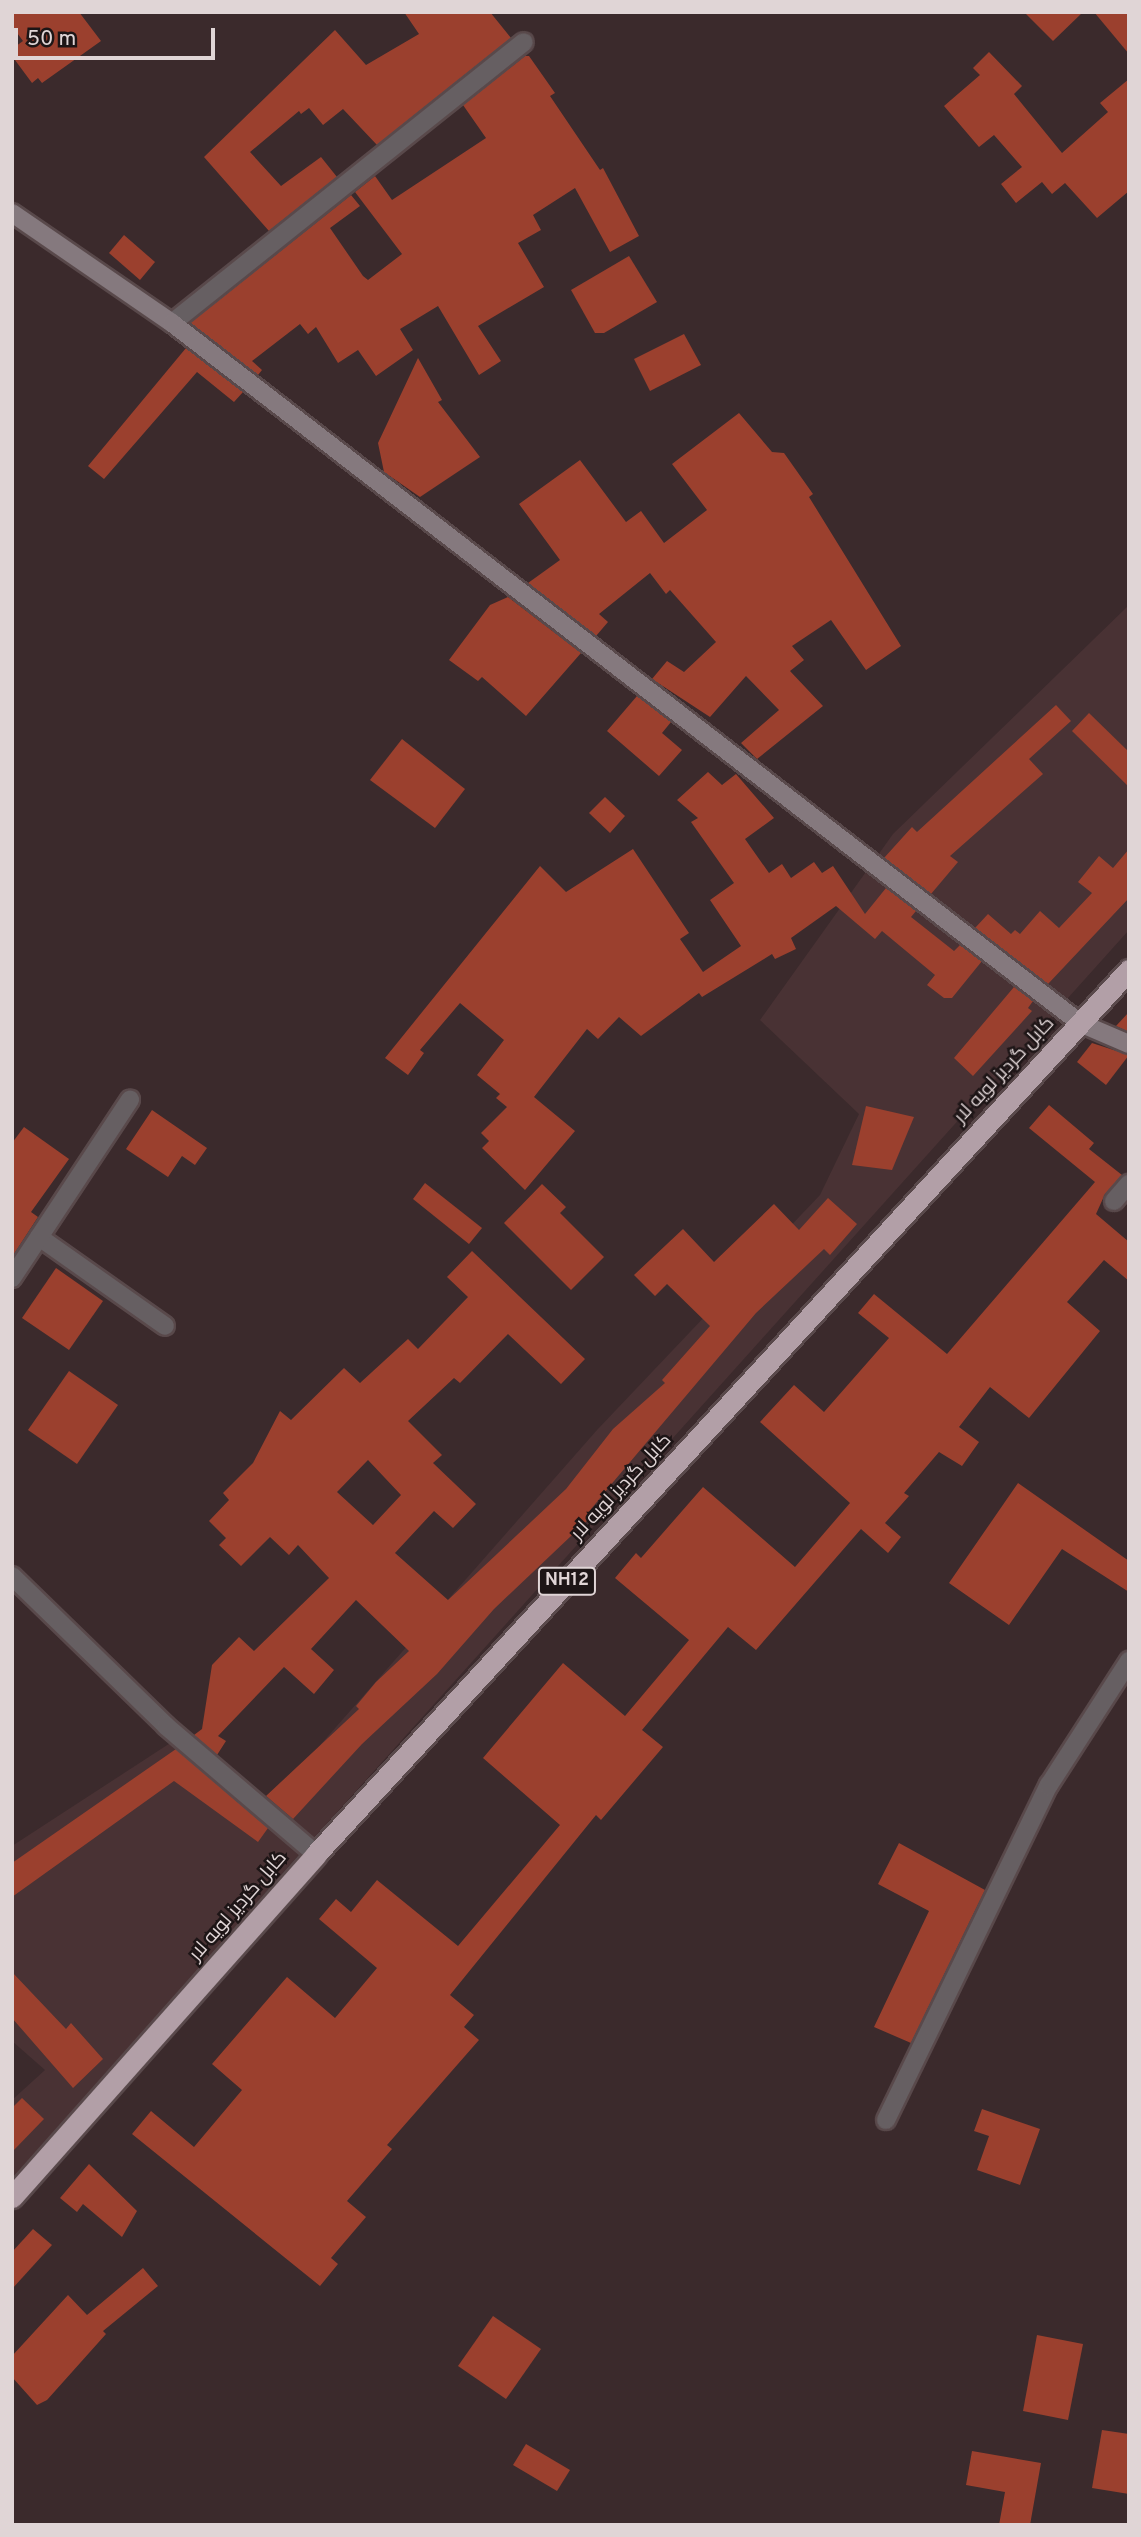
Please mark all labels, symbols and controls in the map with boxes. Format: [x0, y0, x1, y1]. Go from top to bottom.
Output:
scale bar [18, 14, 219, 58]
text: 50 m [27, 26, 76, 53]
street label: کابل گردیز لویه لار [950, 1013, 1060, 1129]
street label: کابل گردیز لویه لار [567, 1430, 677, 1546]
road number: NH12 [537, 1566, 597, 1596]
street label: کابل گردیز لویه لار [185, 1848, 293, 1966]

